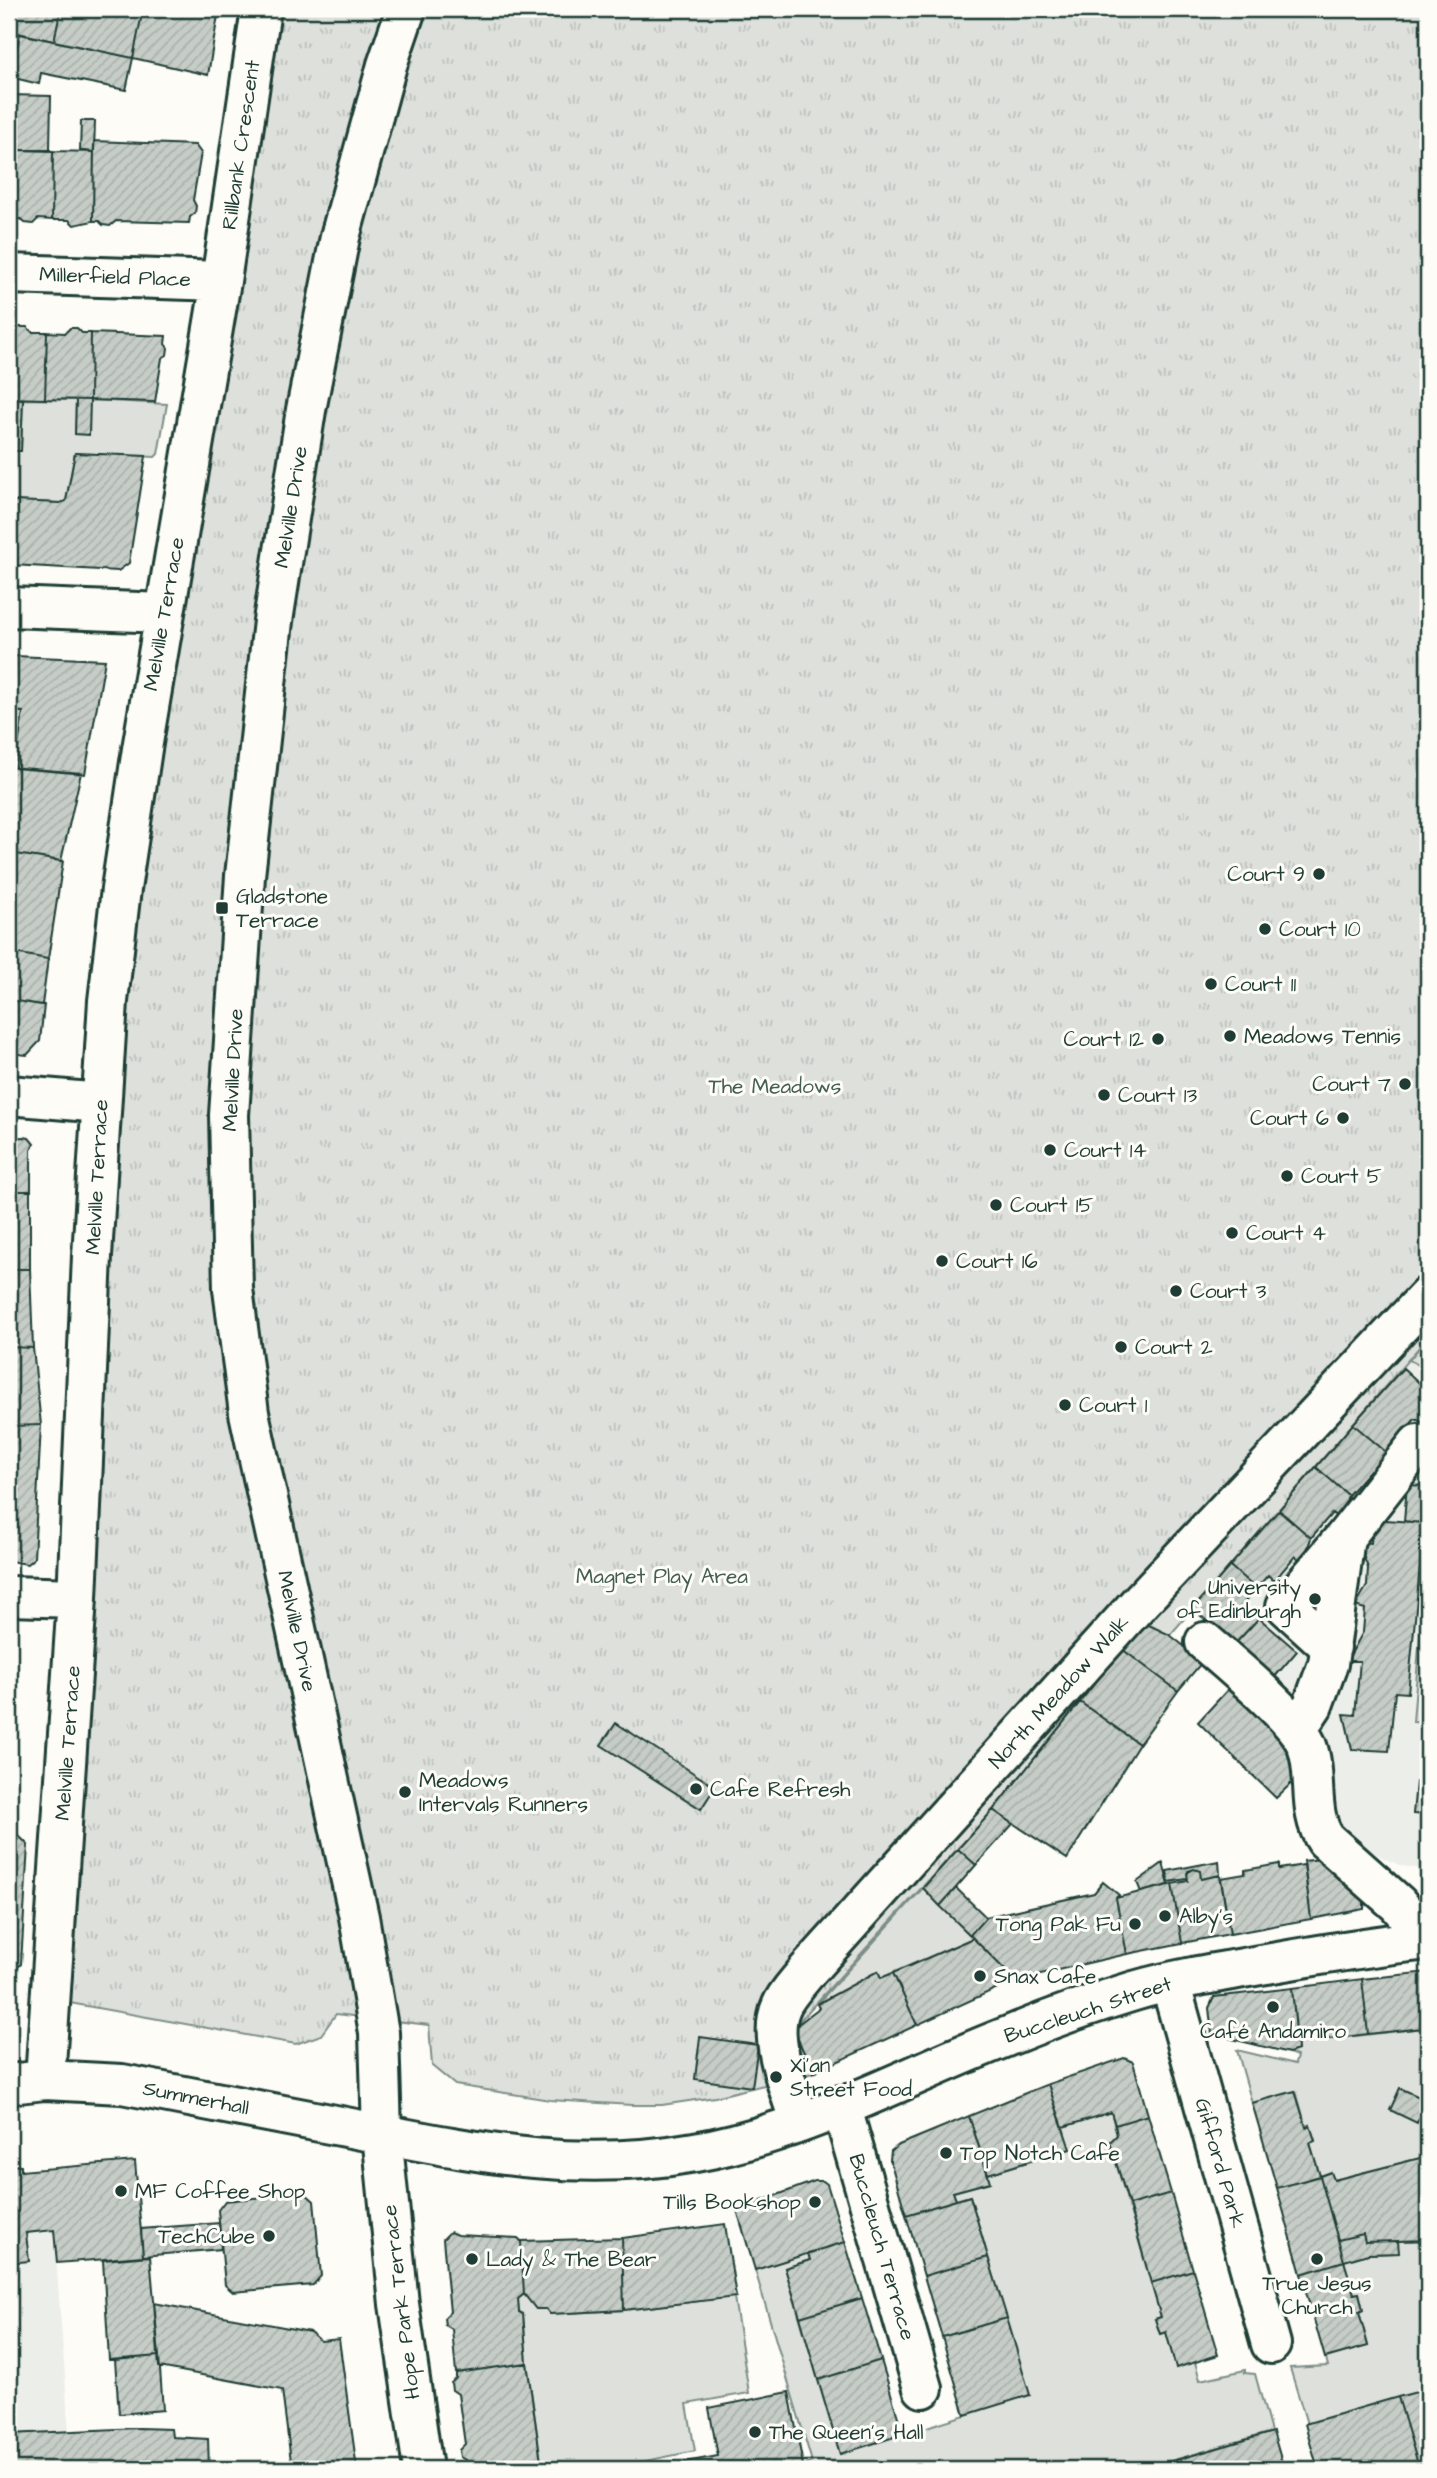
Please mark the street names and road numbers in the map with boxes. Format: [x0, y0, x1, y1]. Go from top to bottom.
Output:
street label: Rillbank Crescent [215, 58, 267, 232]
street label: Millerfield Place [39, 260, 191, 294]
street label: Melville Drive [267, 444, 315, 570]
street label: Melville Terrace [136, 535, 192, 693]
street label: Melville Drive [215, 1008, 251, 1132]
street label: Melville Terrace [78, 1099, 116, 1255]
street label: Melville Drive [270, 1568, 324, 1694]
street label: North Meadow Walk [982, 1609, 1136, 1775]
street label: Melville Terrace [48, 1664, 88, 1822]
street label: Buccleuch Street [1001, 1969, 1176, 2051]
street label: Summerhall [140, 2074, 252, 2122]
street label: Gifford Park [1188, 2095, 1252, 2231]
street label: Buccleuch Terrace [842, 2150, 922, 2344]
street label: Hope Park Terrace [375, 2203, 428, 2401]

